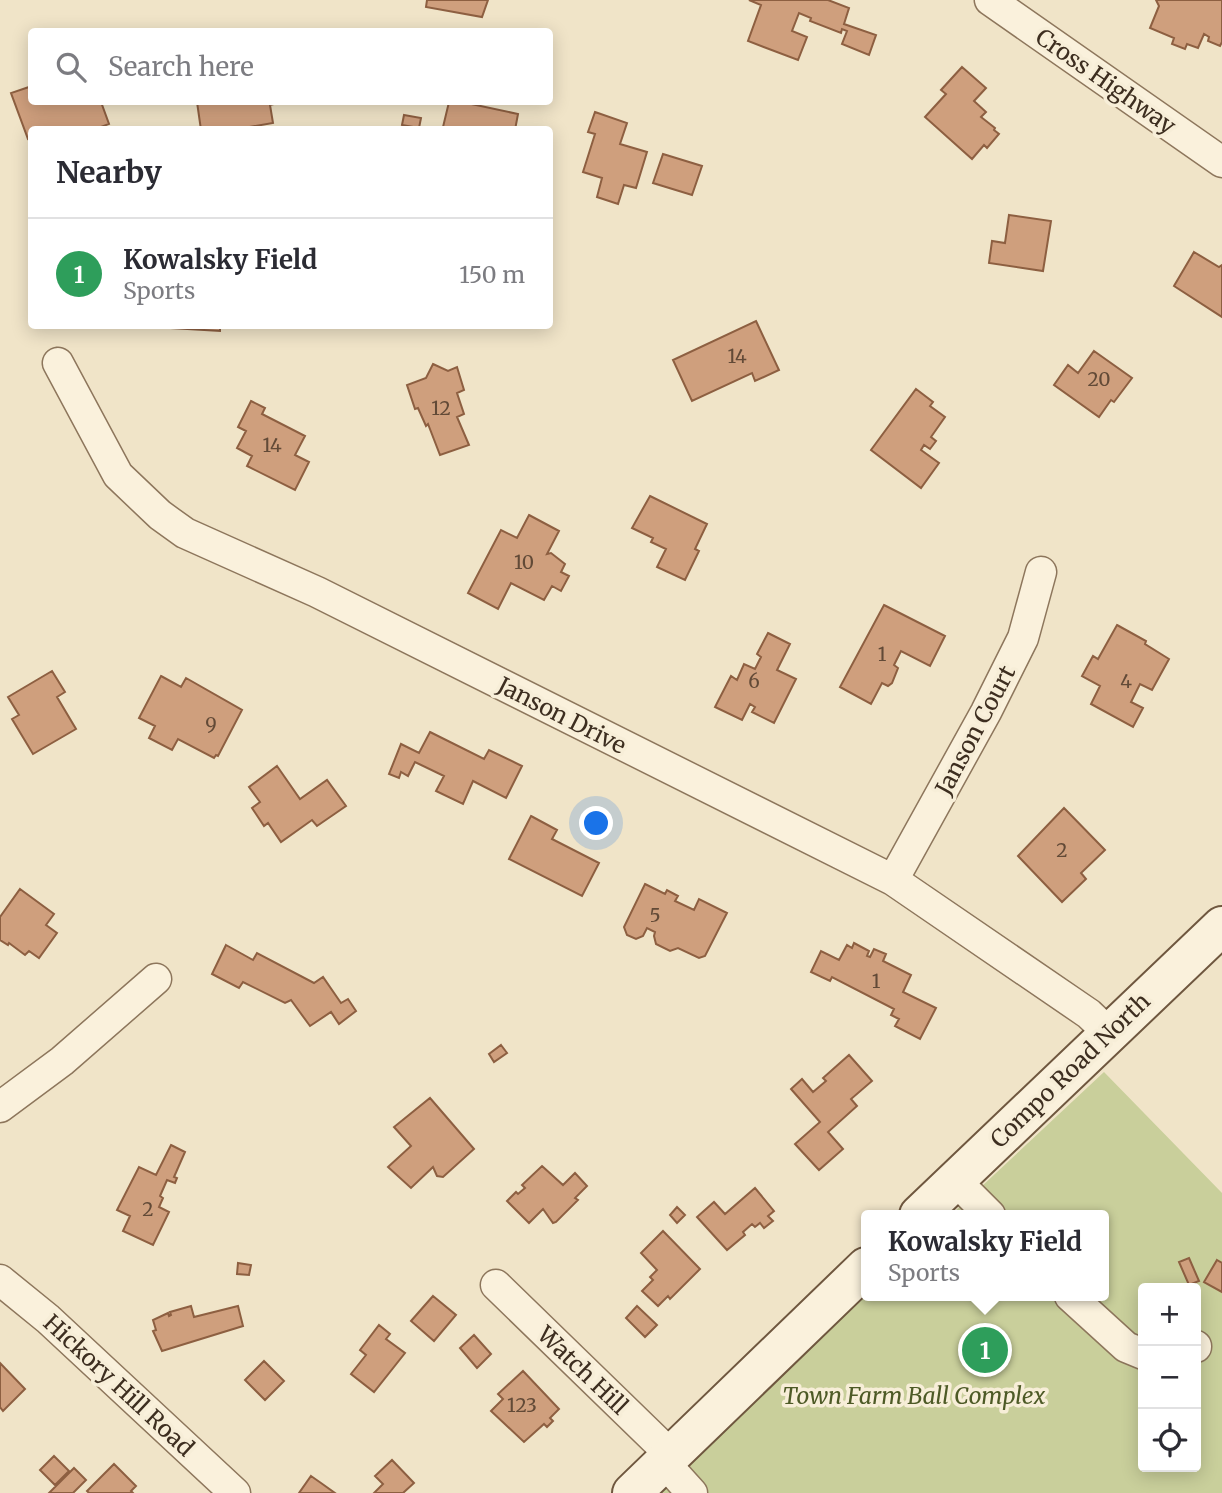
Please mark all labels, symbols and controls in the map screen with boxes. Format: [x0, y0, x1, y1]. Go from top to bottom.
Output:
street label: Cross Highway [1030, 22, 1182, 140]
search box [28, 28, 553, 105]
icon: search [52, 48, 90, 86]
text: Search here [108, 50, 254, 83]
text: Nearby [56, 153, 162, 191]
text: Kowalsky Field [123, 243, 317, 276]
text: 1 [74, 260, 84, 289]
text: 150 m [459, 260, 525, 289]
text: Sports [123, 276, 195, 305]
house number: 14 [727, 344, 747, 368]
house number: 20 [1087, 367, 1111, 391]
house number: 12 [431, 396, 451, 420]
house number: 14 [262, 433, 282, 457]
house number: 10 [514, 550, 534, 574]
house number: 1 [878, 642, 887, 666]
street label: Janson Court [928, 660, 1021, 801]
house number: 6 [748, 669, 760, 693]
house number: 4 [1120, 669, 1132, 693]
street label: Janson Drive [492, 670, 631, 760]
house number: 9 [205, 712, 217, 736]
your location [579, 806, 613, 840]
house number: 2 [1056, 838, 1068, 862]
house number: 5 [649, 903, 661, 927]
house number: 1 [872, 969, 881, 993]
street label: Compo Road North [984, 986, 1156, 1154]
house number: 2 [142, 1197, 154, 1221]
popup [861, 1210, 1109, 1301]
text: Kowalsky Field [888, 1225, 1082, 1258]
text: Sports [888, 1258, 960, 1287]
map controls [1138, 1283, 1201, 1472]
button: + [1138, 1283, 1201, 1346]
street label: Hickory Hill Road [38, 1308, 200, 1462]
street label: Watch Hill [531, 1319, 634, 1420]
pin: 1 [962, 1324, 1008, 1376]
button: − [1138, 1346, 1201, 1409]
park label: Town Farm Ball Complex [783, 1381, 1045, 1410]
house number: 123 [507, 1393, 537, 1417]
button: locate [1138, 1409, 1201, 1472]

